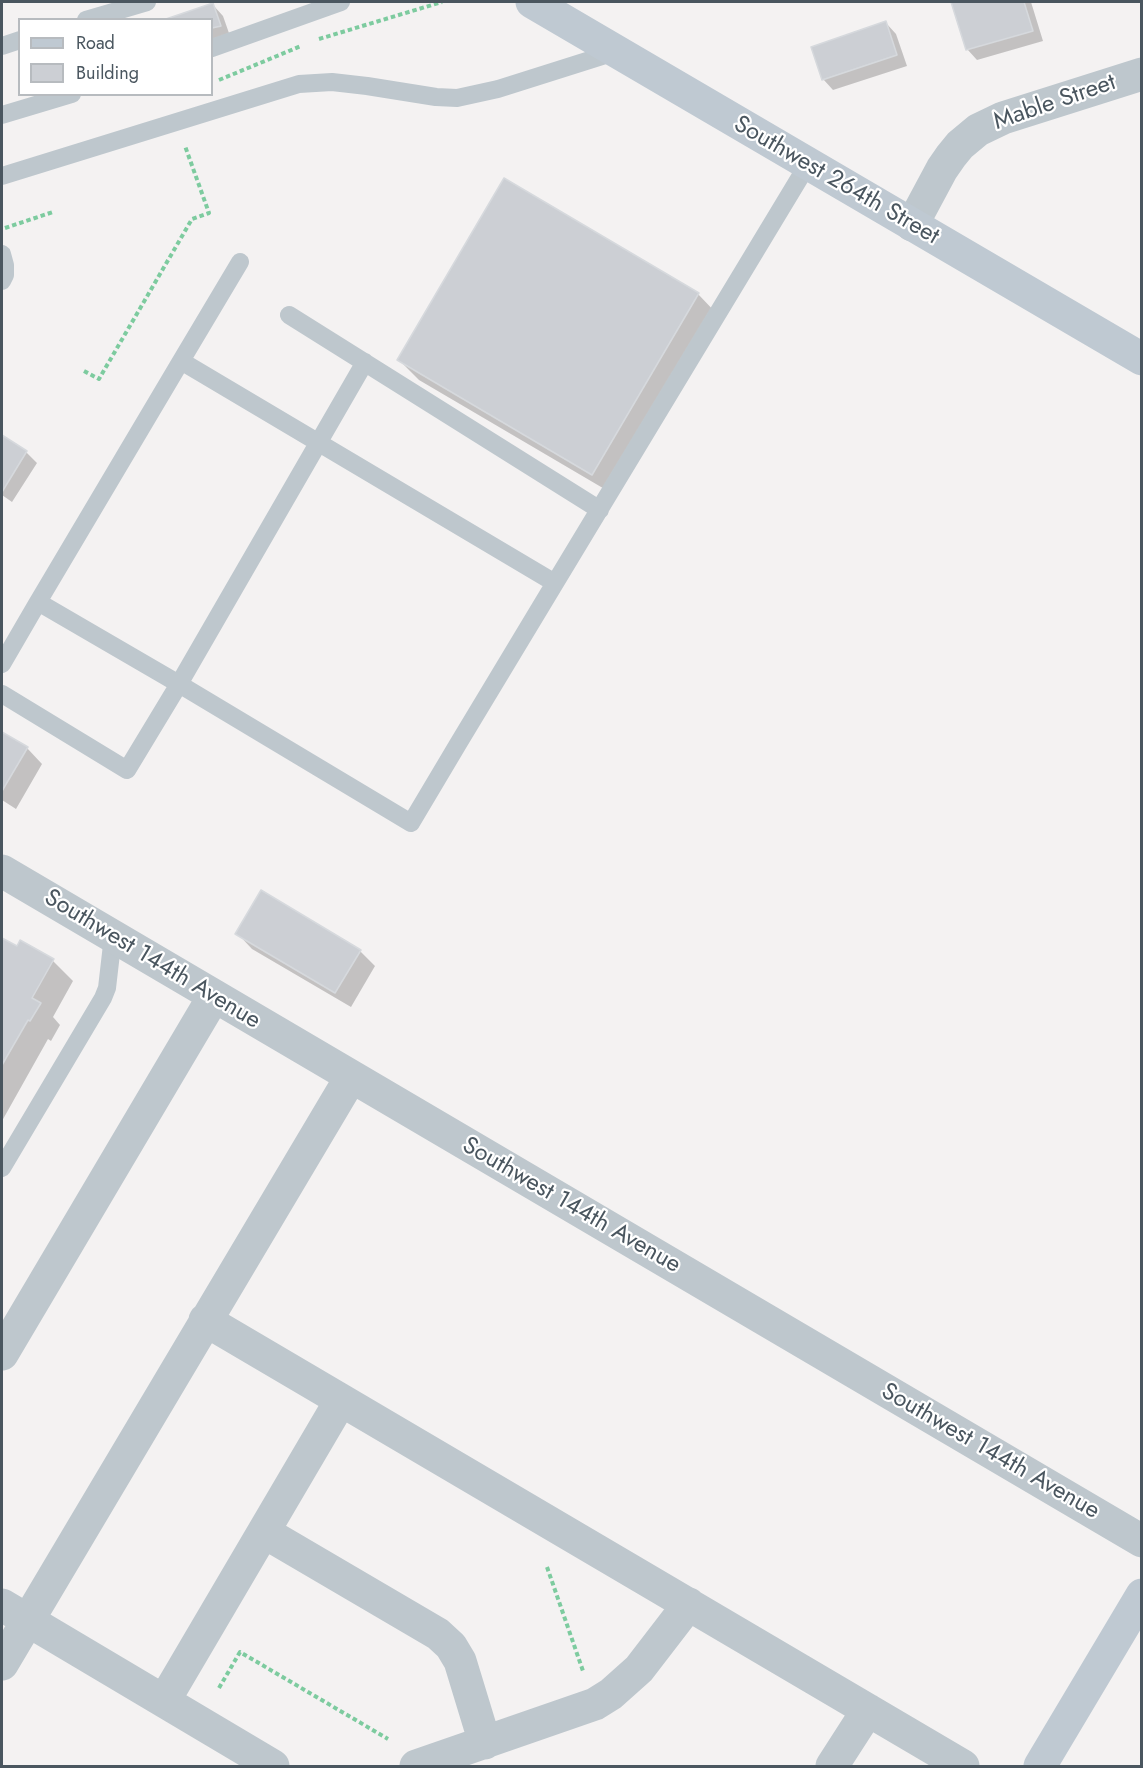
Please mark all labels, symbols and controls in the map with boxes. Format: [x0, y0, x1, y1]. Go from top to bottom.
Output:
legend [18, 18, 213, 96]
text: Road [76, 30, 115, 56]
text: Building [76, 60, 139, 86]
street label: Mable Street [990, 69, 1120, 137]
street label: Southwest 264th Street [728, 110, 944, 252]
street label: Southwest 144th Avenue [39, 884, 265, 1036]
street label: Southwest 144th Avenue [457, 1132, 685, 1280]
street label: Southwest 144th Avenue [876, 1378, 1104, 1526]

